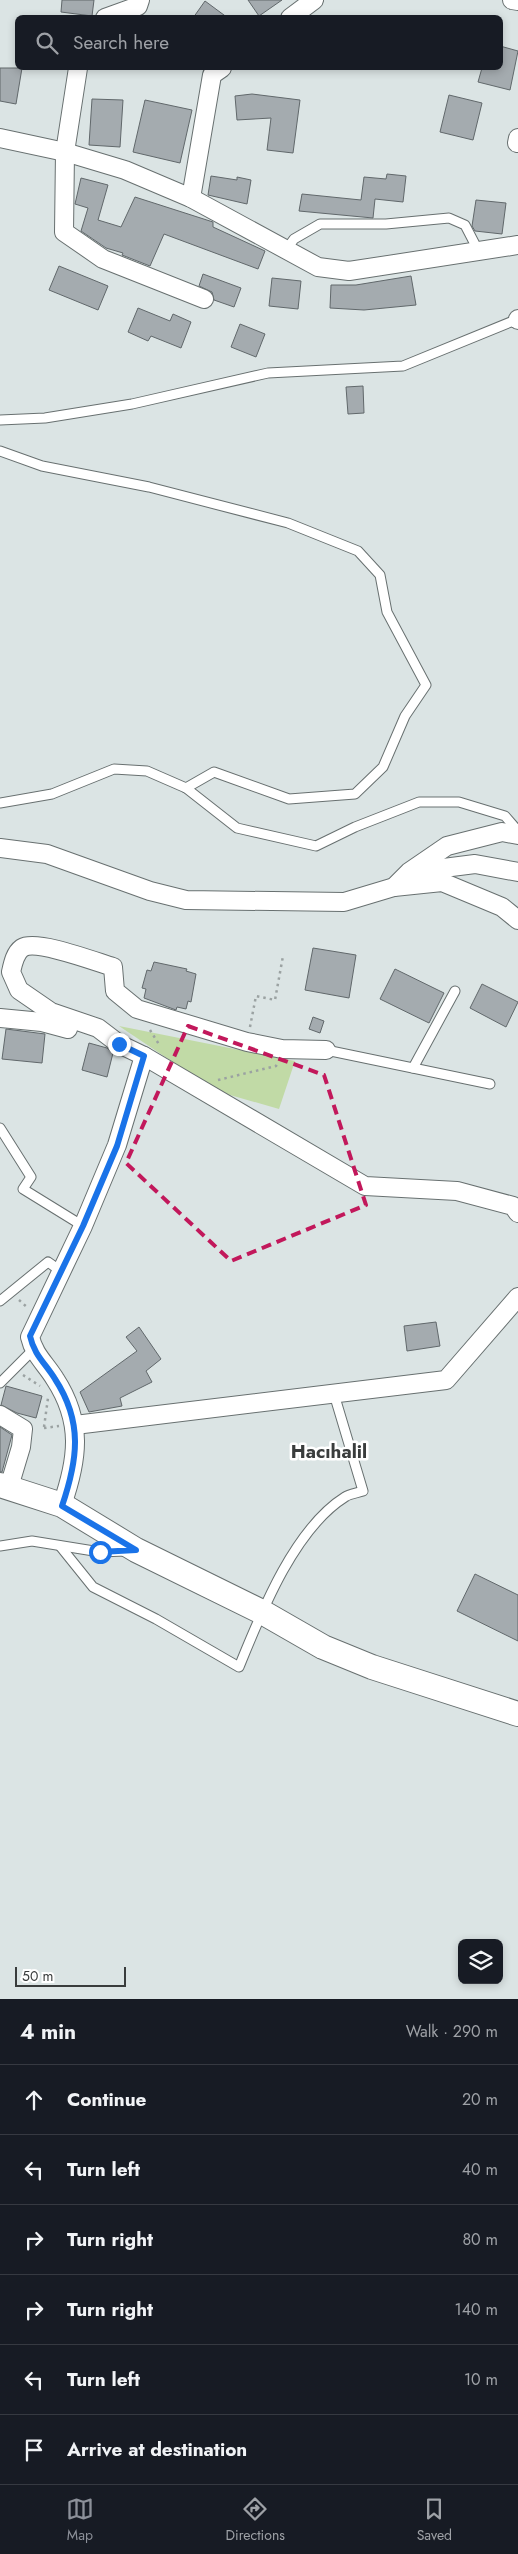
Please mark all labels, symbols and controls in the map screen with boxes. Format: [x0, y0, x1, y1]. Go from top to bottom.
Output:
search box [15, 15, 503, 70]
icon: search [33, 29, 61, 57]
text: Search here [73, 29, 169, 56]
route end [108, 1033, 131, 1056]
district label: Hacıhalil [291, 1438, 367, 1465]
route start [89, 1541, 112, 1564]
map controls [458, 1939, 503, 1984]
button: layers [458, 1939, 503, 1984]
scale bar [15, 1964, 126, 1987]
text: 50 m [22, 1966, 53, 1986]
text: 4 min [20, 2017, 76, 2047]
text: Walk · 290 m [406, 2020, 498, 2043]
icon: ahead [20, 2086, 48, 2114]
text: Continue [67, 2086, 146, 2113]
text: 20 m [462, 2088, 498, 2111]
icon: left [20, 2156, 48, 2184]
text: Turn left [67, 2156, 140, 2183]
text: 40 m [462, 2158, 498, 2181]
icon: right [20, 2226, 48, 2254]
text: Turn right [67, 2226, 153, 2253]
text: 80 m [462, 2228, 498, 2251]
icon: right [20, 2296, 48, 2324]
text: Turn right [67, 2296, 153, 2323]
text: 140 m [455, 2298, 498, 2321]
icon: left [20, 2366, 48, 2394]
text: Turn left [67, 2366, 140, 2393]
text: 10 m [464, 2368, 498, 2391]
icon: arrive [20, 2436, 48, 2464]
text: Arrive at destination [67, 2436, 247, 2463]
tab: Map [66, 2495, 94, 2545]
tab: Directions [226, 2495, 285, 2545]
tab: Saved [417, 2495, 452, 2545]

